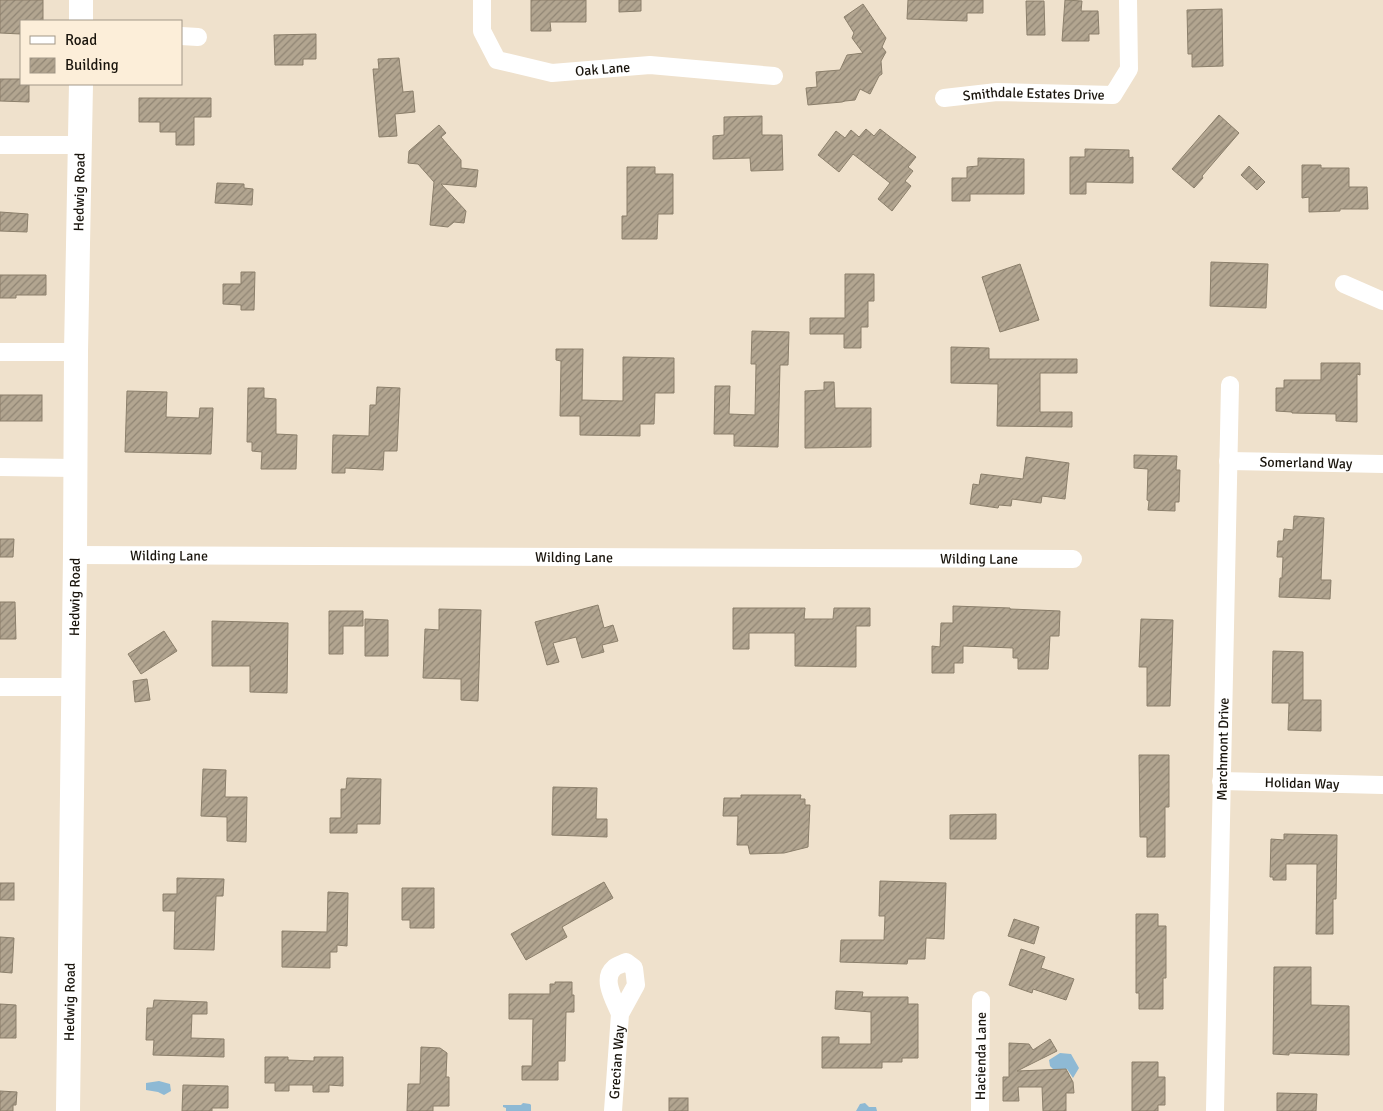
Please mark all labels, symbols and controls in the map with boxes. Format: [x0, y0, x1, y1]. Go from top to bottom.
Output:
legend [20, 20, 182, 85]
text: Road [65, 31, 97, 49]
text: Building [65, 56, 119, 74]
street label: Oak Lane [575, 59, 631, 80]
street label: Smithdale Estates Drive [962, 84, 1105, 105]
street label: Hedwig Road [70, 153, 89, 231]
street label: Somerland Way [1259, 454, 1353, 472]
street label: Wilding Lane [130, 547, 208, 565]
street label: Wilding Lane [535, 549, 613, 566]
street label: Wilding Lane [940, 550, 1018, 568]
street label: Hedwig Road [66, 558, 84, 636]
street label: Marchmont Drive [1213, 697, 1233, 801]
street label: Holidan Way [1264, 774, 1340, 793]
street label: Hedwig Road [61, 963, 79, 1041]
street label: Hacienda Lane [972, 1012, 990, 1100]
street label: Grecian Way [606, 1024, 628, 1100]

